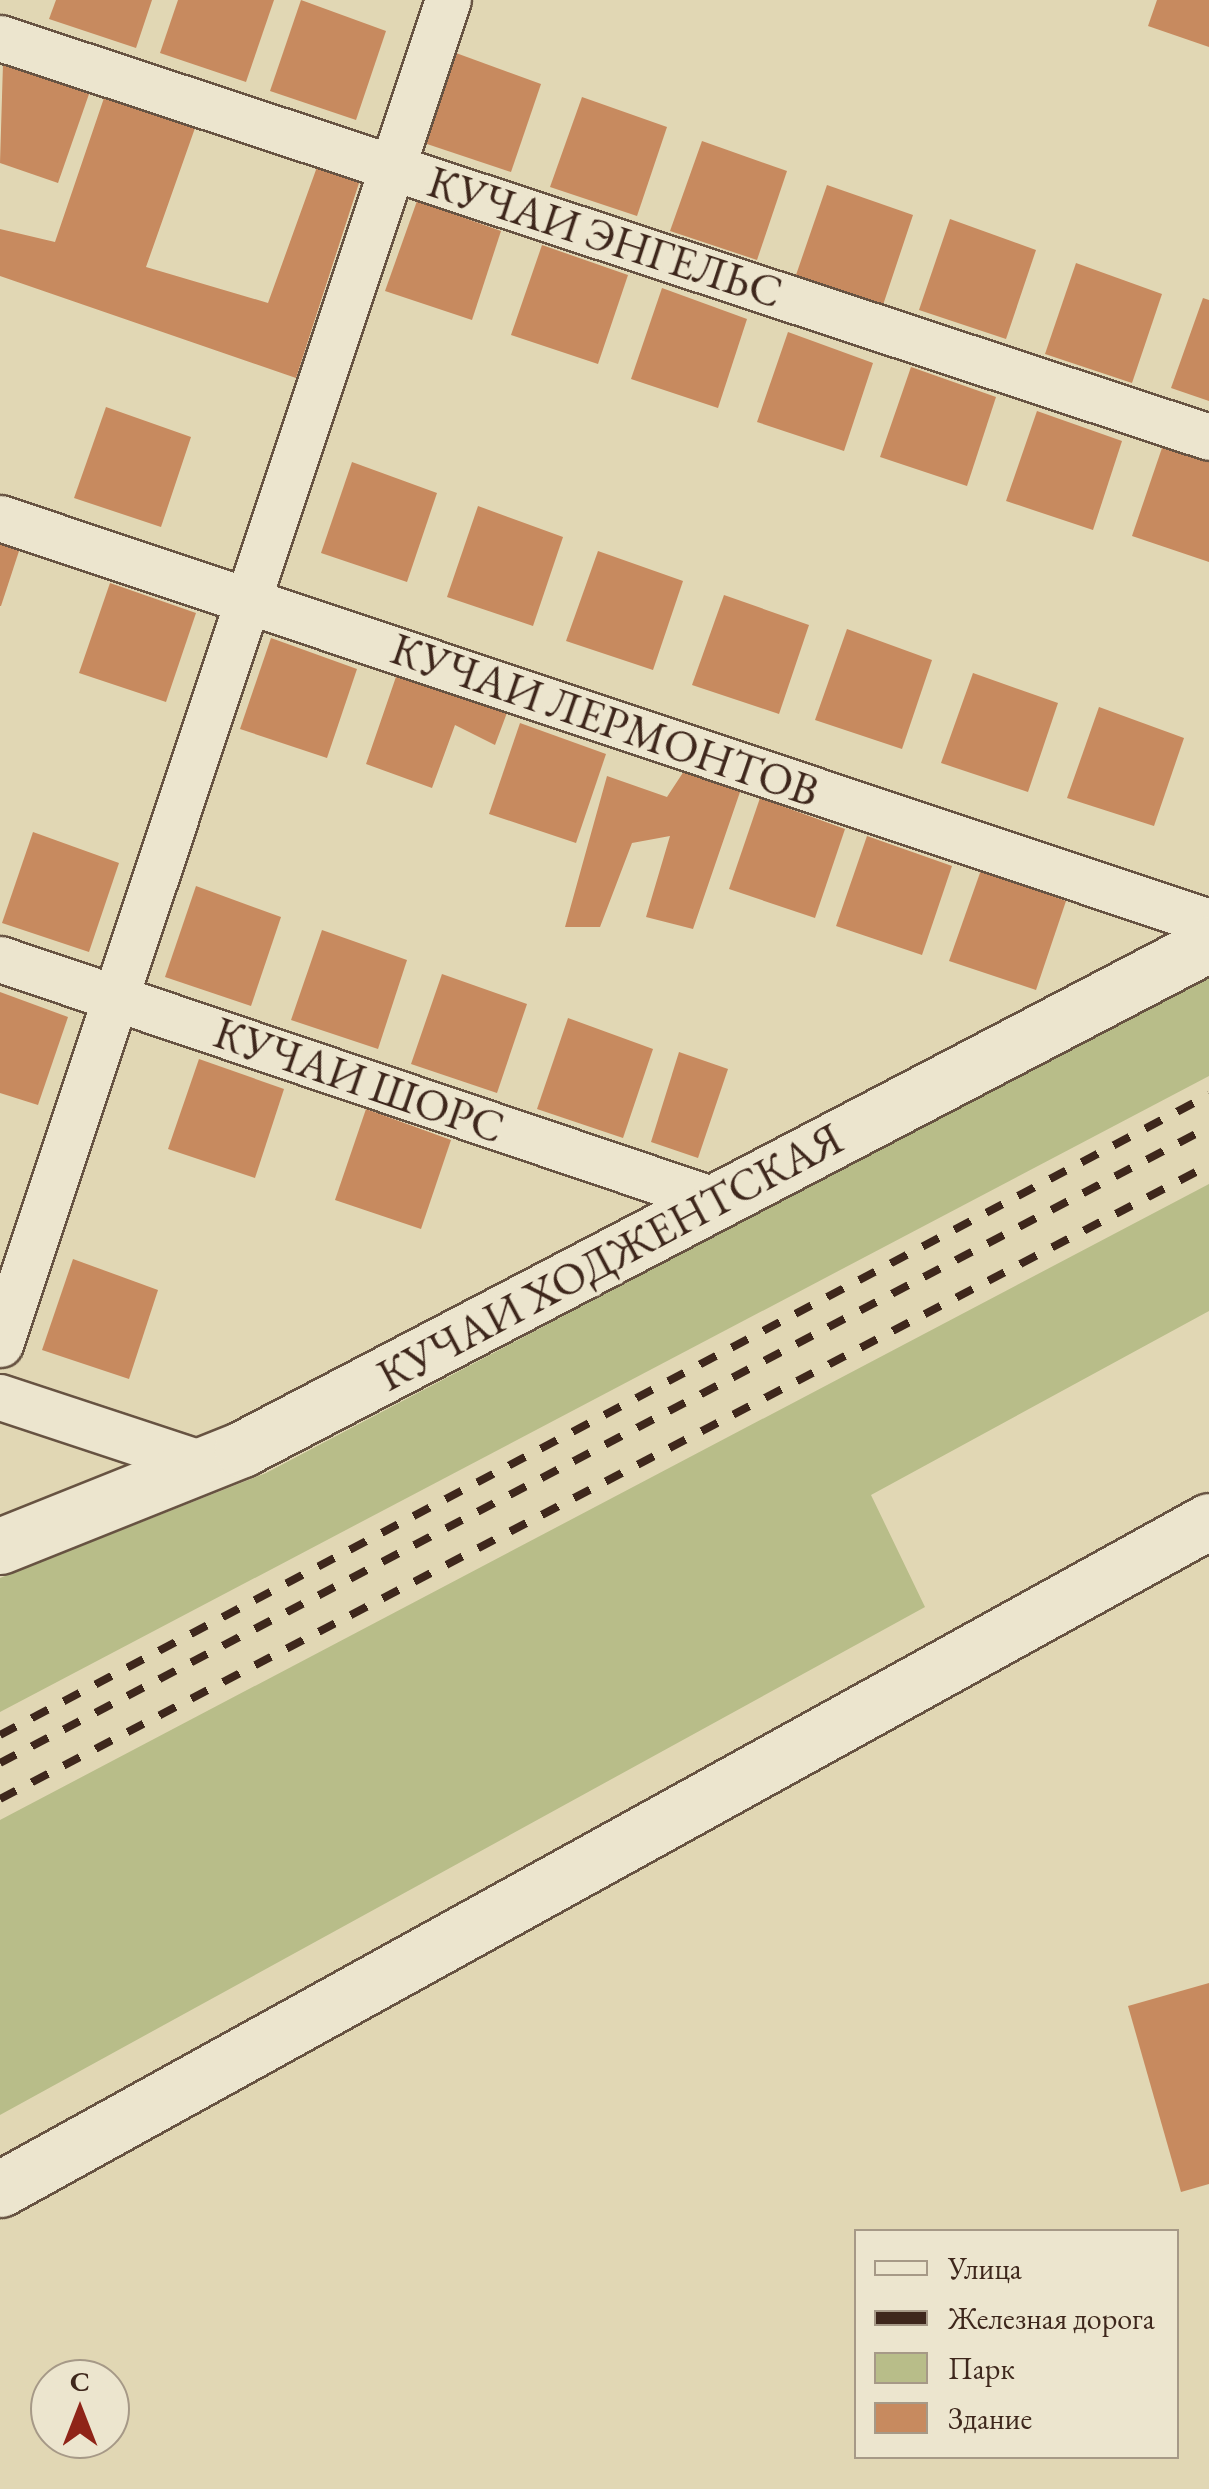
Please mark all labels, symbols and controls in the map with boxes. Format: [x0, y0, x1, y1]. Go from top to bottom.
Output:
street label: КУЧАИ ЭНГЕЛЬС [421, 154, 789, 320]
street label: КУЧАИ ЛЕРМОНТОВ [384, 621, 826, 819]
street label: КУЧАИ ШОРС [207, 1005, 511, 1155]
street label: КУЧАИ ХОДЖЕНТСКАЯ [368, 1111, 852, 1403]
legend [854, 2229, 1179, 2459]
text: Улица [948, 2249, 1022, 2288]
text: Железная дорога [948, 2299, 1155, 2338]
text: Парк [948, 2349, 1015, 2388]
north arrow [30, 2359, 130, 2459]
text: С [70, 2363, 90, 2399]
text: Здание [948, 2399, 1032, 2438]

